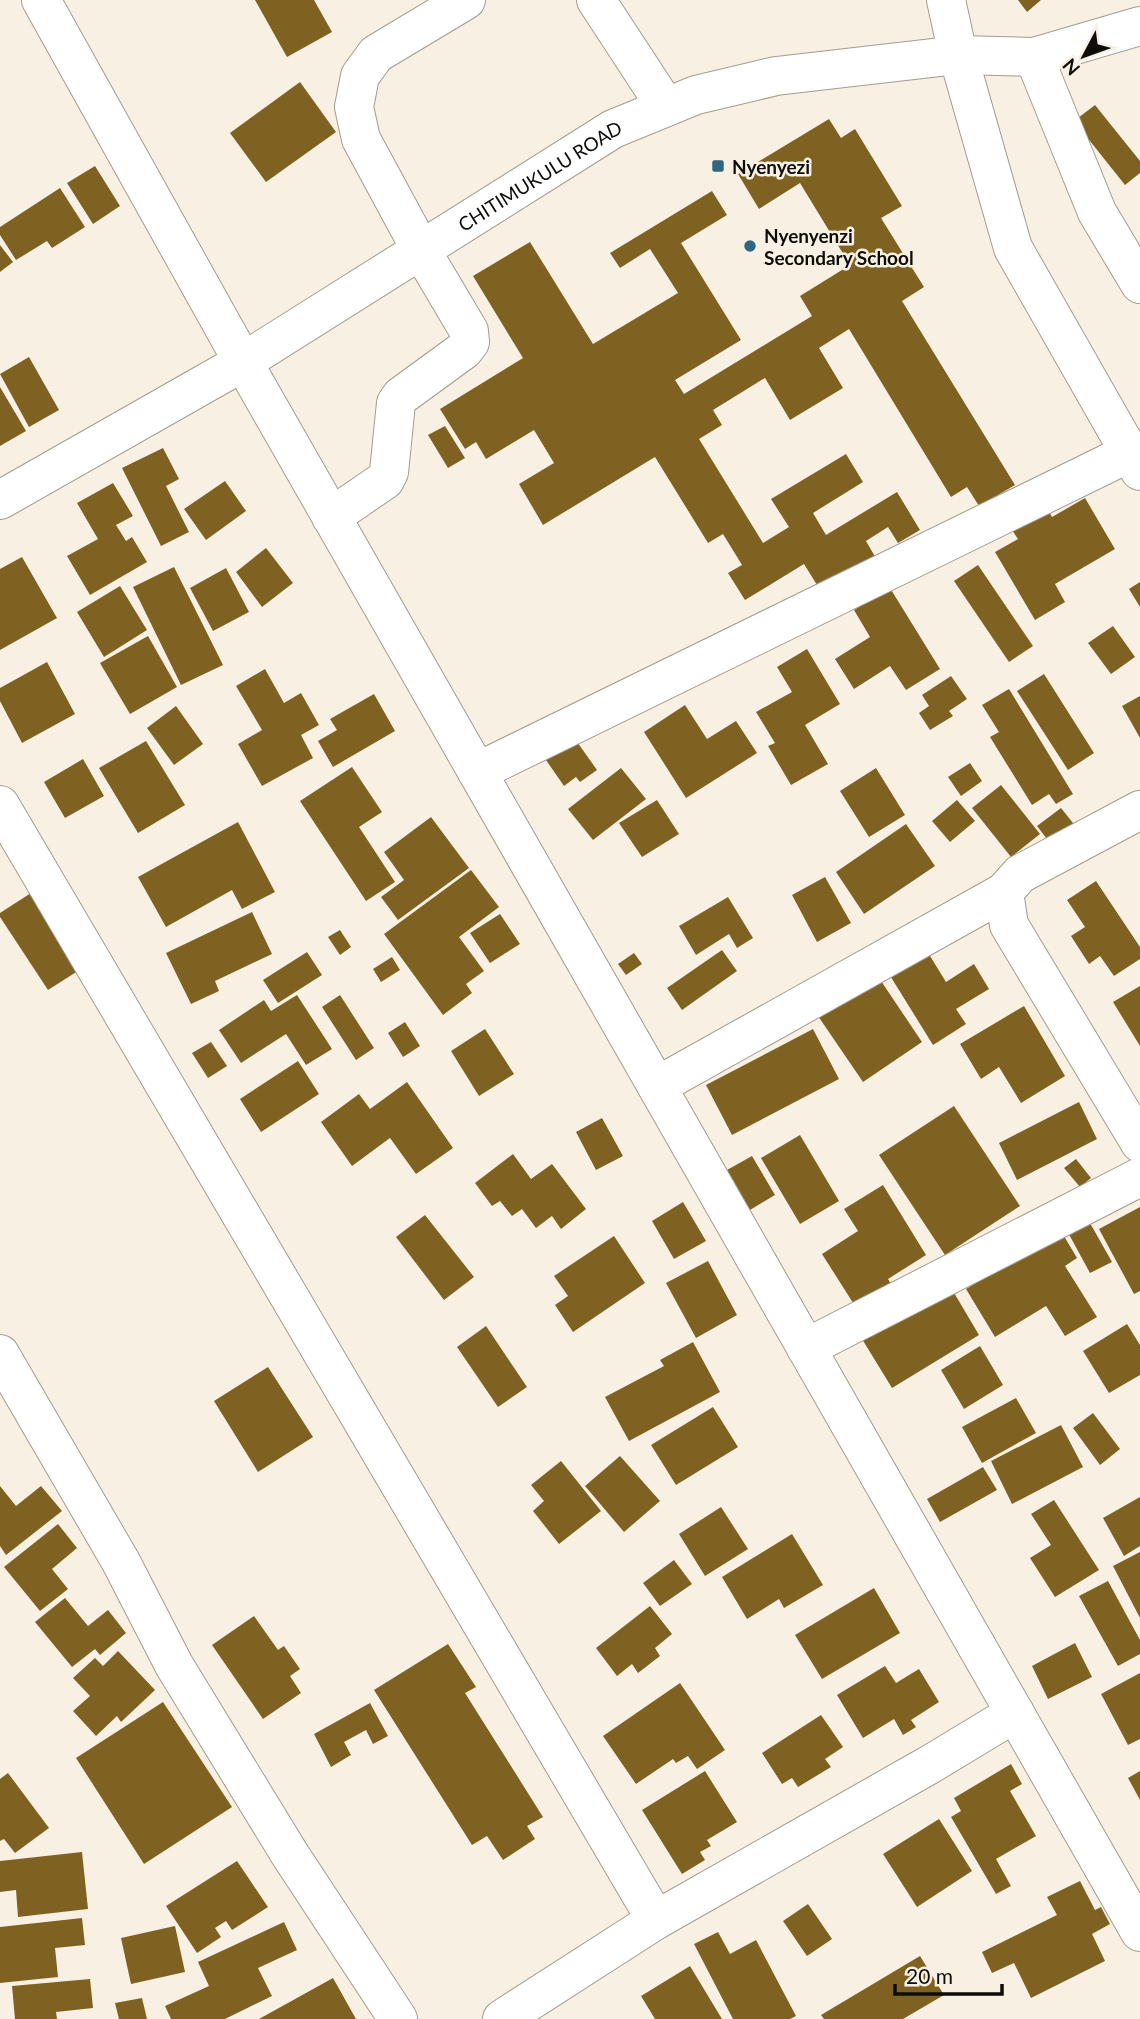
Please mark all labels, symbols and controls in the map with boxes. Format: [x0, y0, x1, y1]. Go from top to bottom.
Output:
north arrow [1049, 21, 1119, 91]
text: N [1057, 54, 1084, 81]
street label: CHITIMUKULU ROAD [453, 115, 625, 235]
place label: Nyenyezi [732, 155, 810, 178]
marker: Nyenyezi [710, 158, 726, 174]
place label: Nyenyenzi Secondary School [764, 224, 914, 269]
marker: Nyenyenzi Secondary School [742, 238, 758, 254]
scale bar [895, 1952, 1002, 1996]
text: 20 m [906, 1963, 953, 1988]

